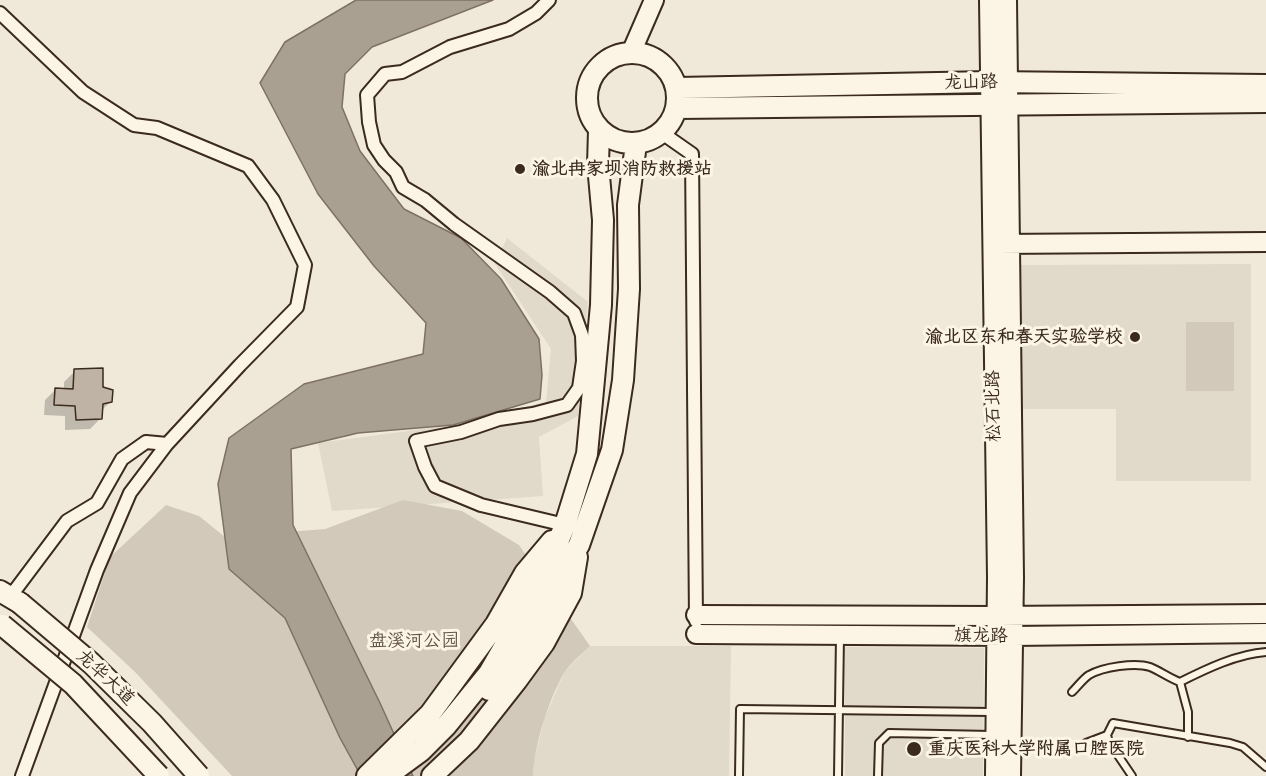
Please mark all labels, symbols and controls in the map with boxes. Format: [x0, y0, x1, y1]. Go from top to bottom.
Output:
street label: 龙山路 [944, 72, 998, 94]
place label: 渝北冉家坝消防救援站 [532, 158, 712, 180]
marker: 渝北冉家坝消防救援站 [513, 162, 527, 176]
place label: 渝北区东和春天实验学校 [925, 326, 1123, 348]
marker: 渝北区东和春天实验学校 [1128, 330, 1142, 344]
street label: 松石北路 [983, 370, 1005, 442]
street label: 旗龙路 [954, 625, 1008, 647]
park label: 盘溪河公园 [369, 630, 459, 652]
street label: 龙华大道 [71, 646, 139, 710]
place label: 重庆医科大学附属口腔医院 [928, 738, 1144, 760]
marker: 重庆医科大学附属口腔医院 [905, 740, 923, 758]

